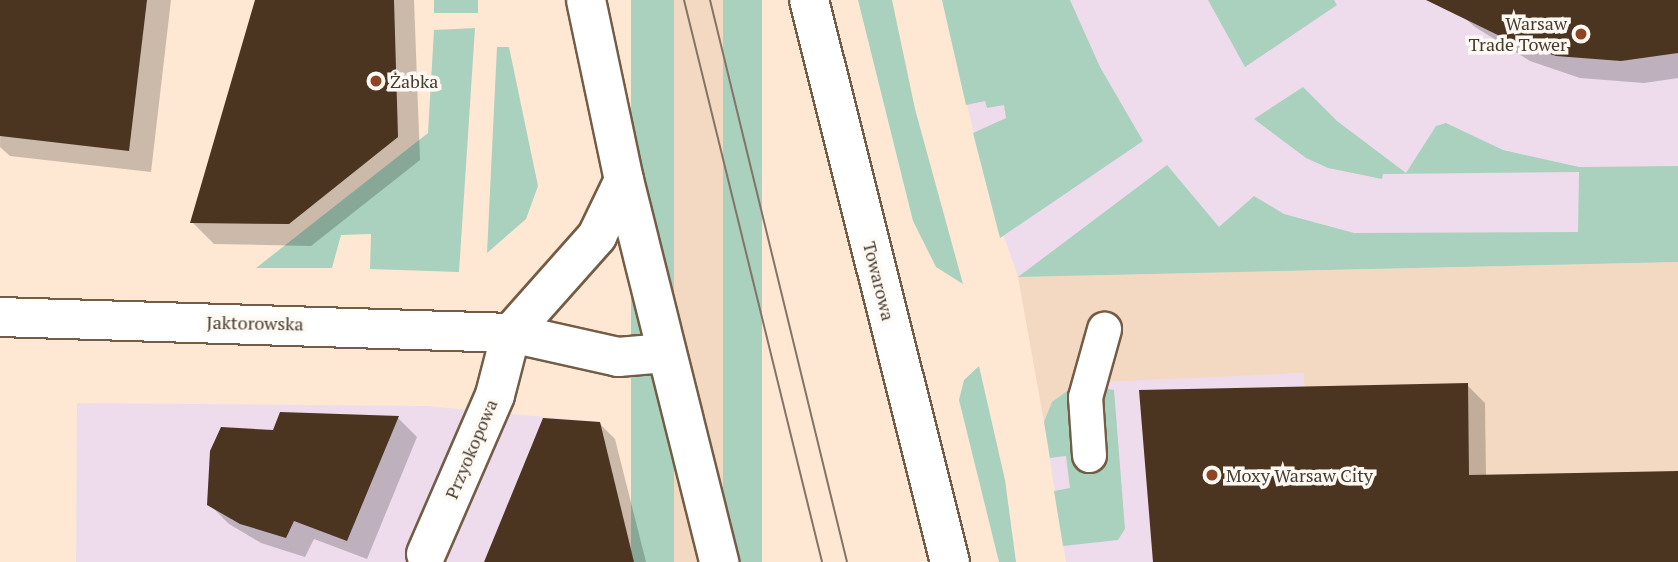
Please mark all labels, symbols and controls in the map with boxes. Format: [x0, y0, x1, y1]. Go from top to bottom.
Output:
place label: Warsaw Trade Tower [1468, 13, 1567, 56]
marker: Warsaw Trade Tower [1573, 26, 1589, 42]
place label: Żabka [390, 70, 438, 92]
marker: Żabka [368, 73, 384, 89]
street label: Towarowa [859, 239, 899, 323]
street label: Jaktorowska [206, 311, 304, 335]
street label: Przyokopowa [440, 396, 502, 502]
place label: Moxy Warsaw City [1226, 464, 1373, 486]
marker: Moxy Warsaw City [1204, 467, 1220, 483]

